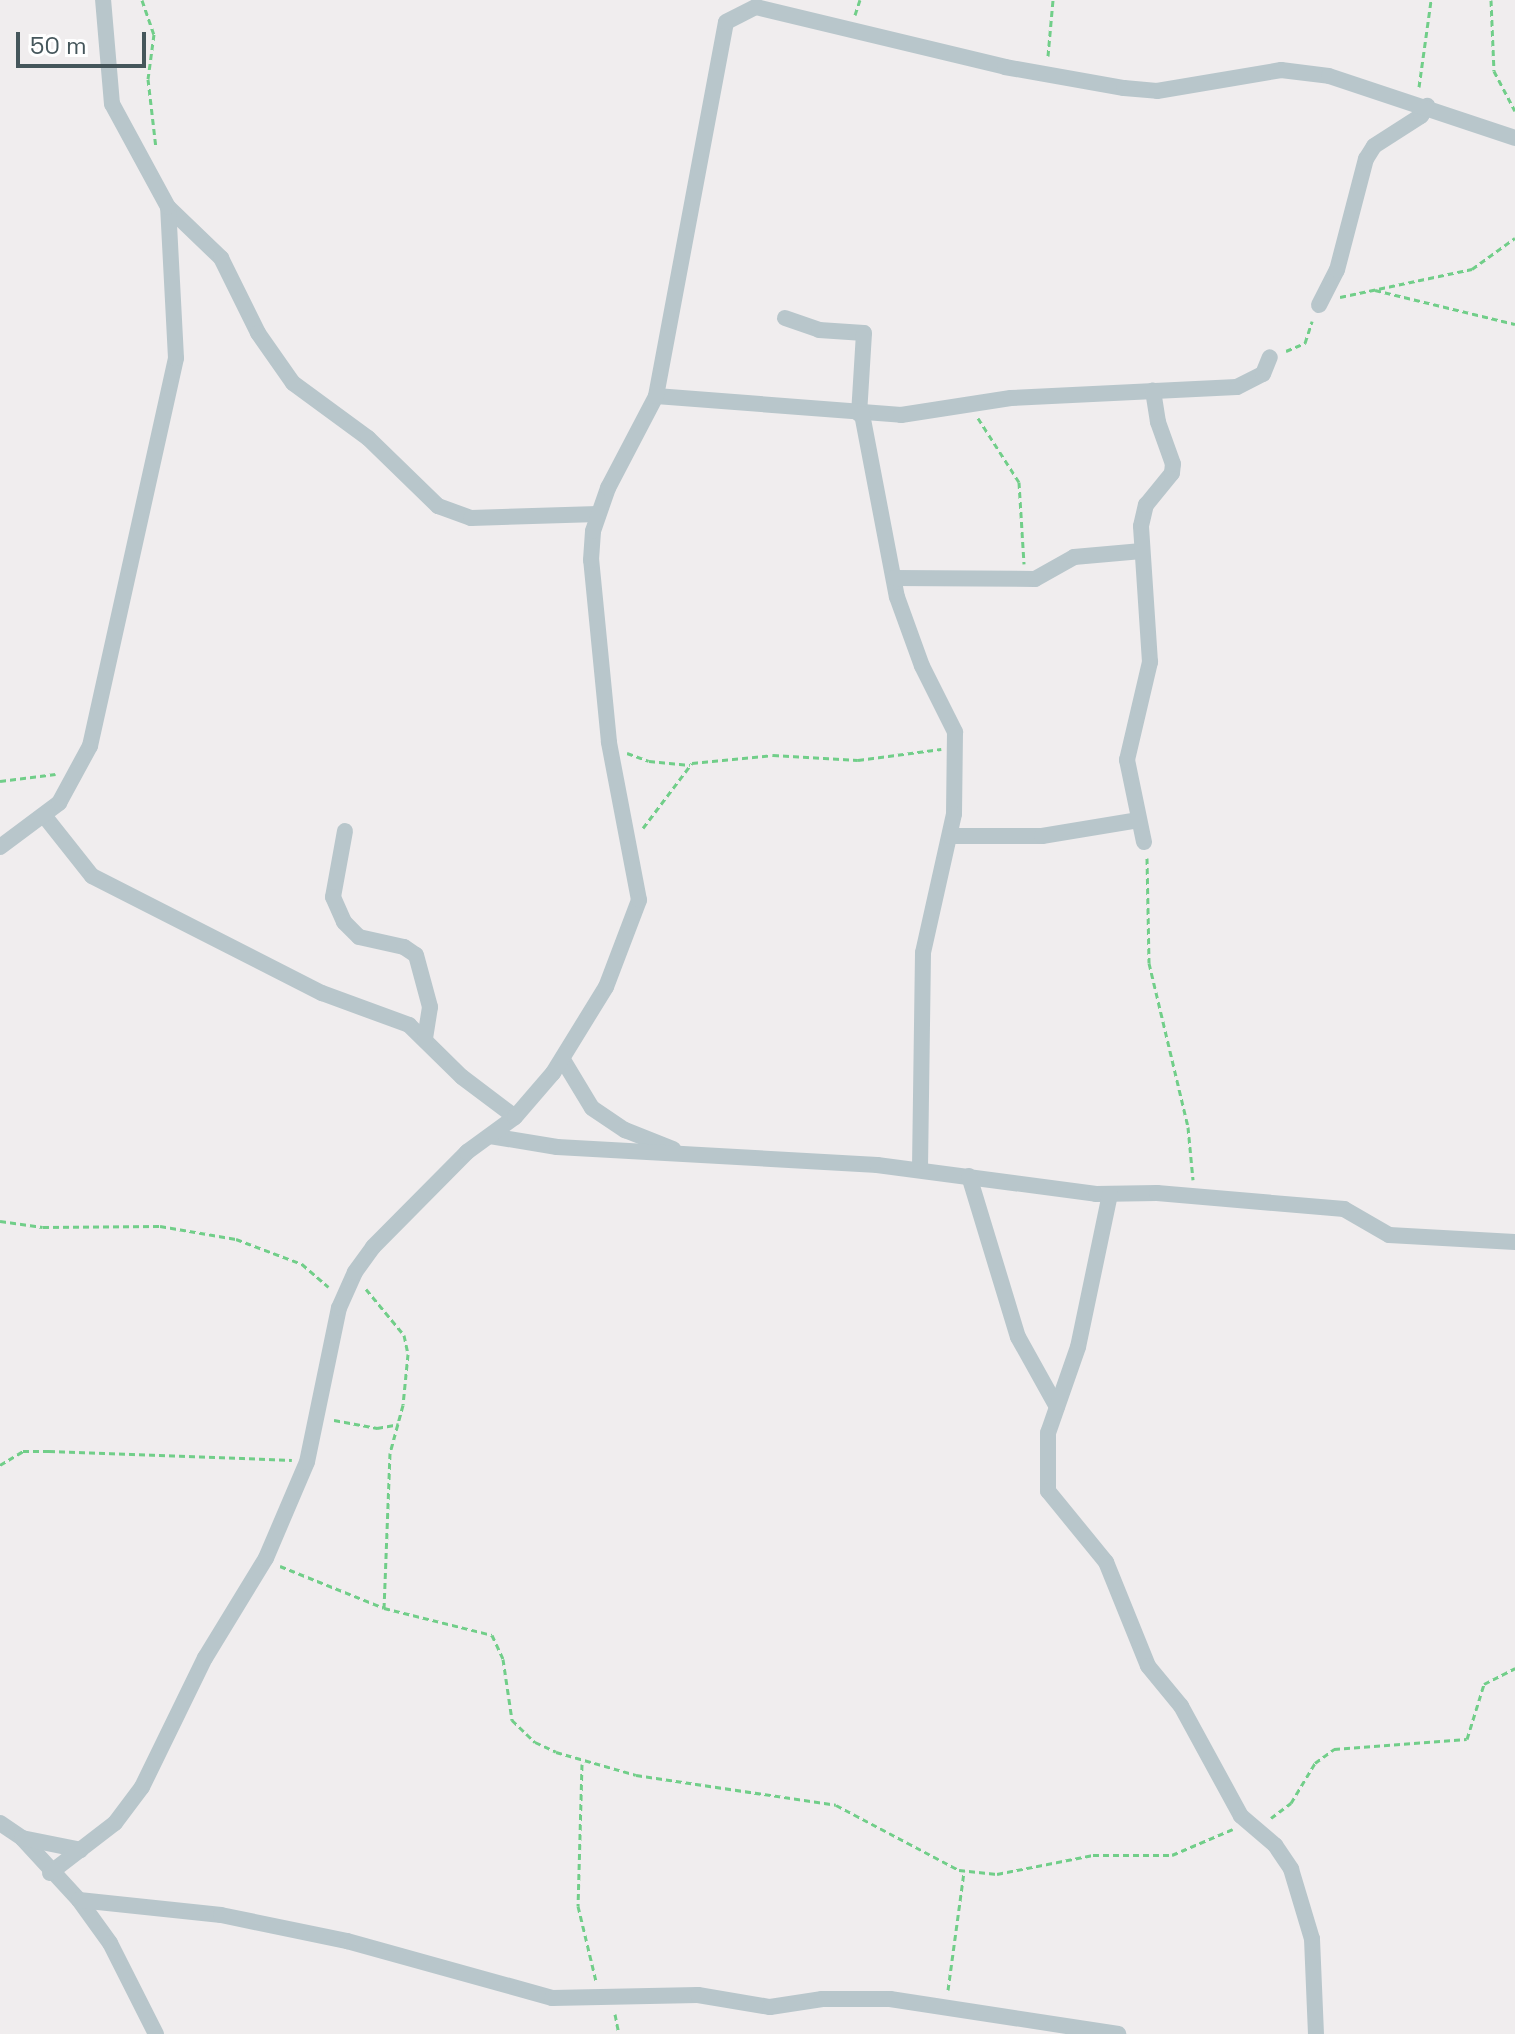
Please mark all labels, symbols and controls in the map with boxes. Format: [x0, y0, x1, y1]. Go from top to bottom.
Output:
scale bar [20, 16, 150, 66]
text: 50 m [30, 30, 87, 61]

